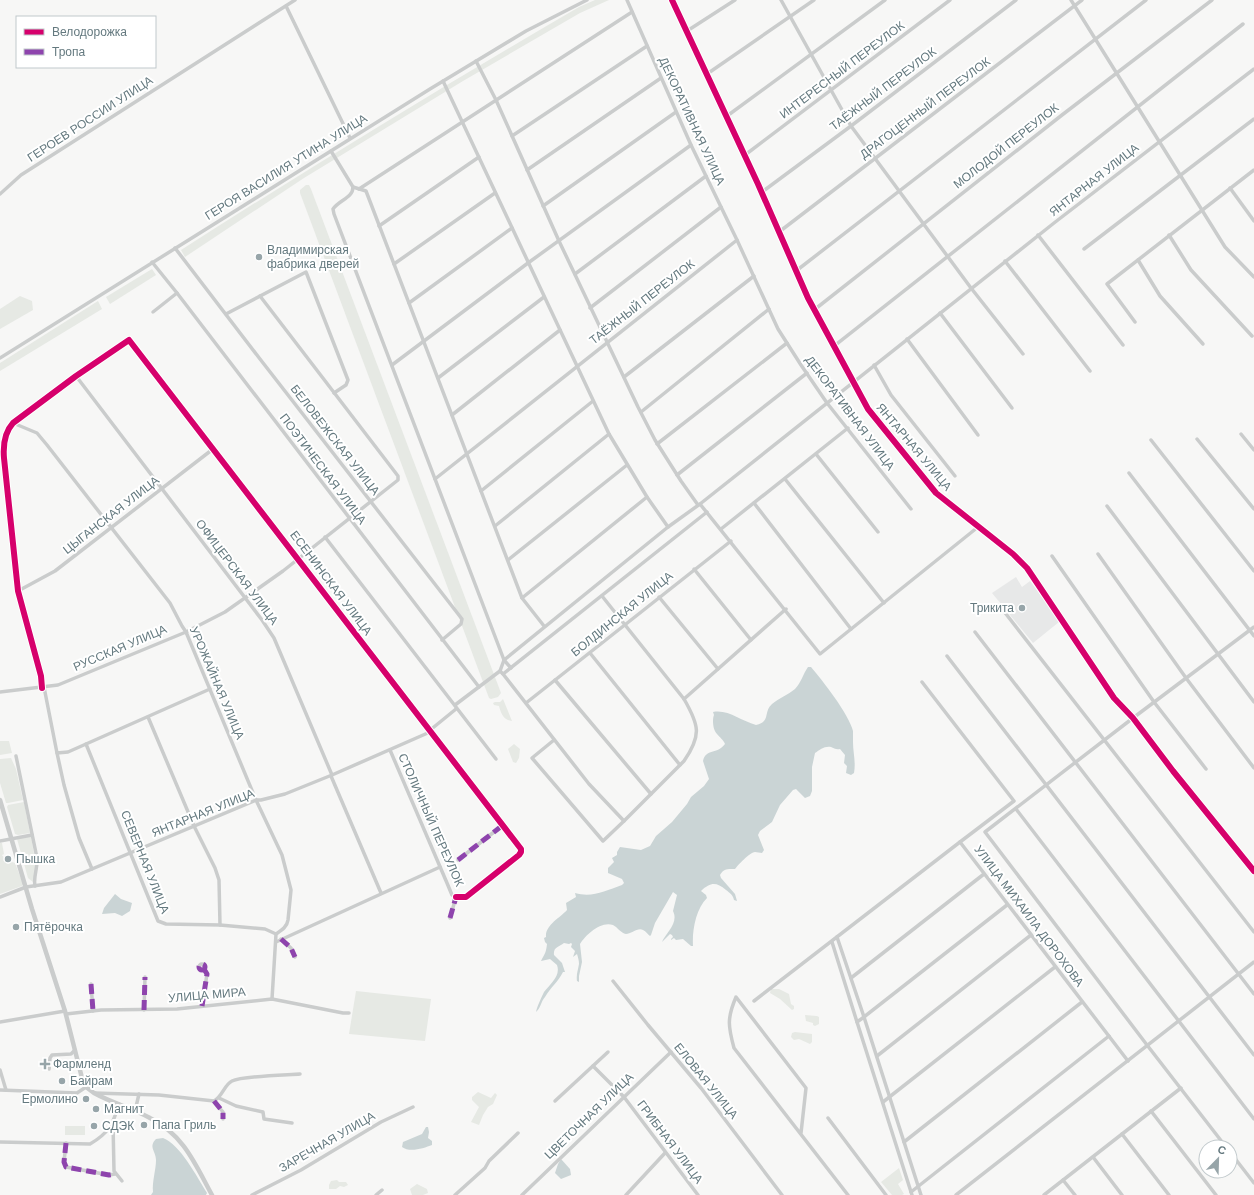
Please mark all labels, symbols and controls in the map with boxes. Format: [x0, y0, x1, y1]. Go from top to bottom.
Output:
legend [16, 16, 156, 68]
street label: ИНТЕРЕСНЫЙ ПЕРЕУЛОК [776, 18, 907, 122]
text: Велодорожка [52, 25, 127, 39]
street label: ТАЁЖНЫЙ ПЕРЕУЛОК [827, 44, 939, 134]
text: Тропа [52, 45, 86, 59]
street label: ДРАГОЦЕННЫЙ ПЕРЕУЛОК [857, 54, 993, 162]
street label: ДЕКОРАТИВНАЯ УЛИЦА [656, 55, 728, 187]
street label: ГЕРОЕВ РОССИИ УЛИЦА [25, 73, 155, 165]
street label: МОЛОДОЙ ПЕРЕУЛОК [950, 100, 1061, 191]
street label: ГЕРОЯ ВАСИЛИЯ УТИНА УЛИЦА [202, 111, 370, 223]
street label: ЯНТАРНАЯ УЛИЦА [1047, 141, 1141, 219]
place label: Владимирская фабрика дверей [267, 243, 359, 271]
marker: Владимирская фабрика дверей [254, 252, 264, 262]
street label: ТАЁЖНЫЙ ПЕРЕУЛОК [586, 256, 697, 347]
street label: ДЕКОРАТИВНАЯ УЛИЦА [802, 353, 898, 473]
street label: БЕЛОВЕЖСКАЯ УЛИЦА [288, 382, 382, 498]
street label: ЯНТАРНАЯ УЛИЦА [873, 401, 955, 493]
street label: ПОЭТИЧЕСКАЯ УЛИЦА [277, 411, 369, 527]
street label: ЦЫГАНСКАЯ УЛИЦА [60, 473, 162, 557]
street label: ОФИЦЕРСКАЯ УЛИЦА [193, 517, 281, 627]
street label: ЕСЕНИНСКАЯ УЛИЦА [287, 528, 375, 638]
street label: БОЛДИНСКАЯ УЛИЦА [568, 569, 676, 659]
place label: Трикита [970, 601, 1014, 615]
marker: Трикита [1017, 603, 1027, 613]
street label: РУССКАЯ УЛИЦА [71, 622, 169, 674]
street label: УРОЖАЙНАЯ УЛИЦА [187, 624, 248, 742]
street label: СТОЛИЧНЫЙ ПЕРЕУЛОК [395, 751, 468, 889]
street label: ЯНТАРНАЯ УЛИЦА [150, 786, 256, 840]
street label: СЕВЕРНАЯ УЛИЦА [118, 808, 172, 916]
street label: УЛИЦА МИХАИЛА ДОРОХОВА [971, 843, 1087, 989]
place label: Пышка [16, 852, 55, 866]
marker: Пышка [3, 854, 13, 864]
place label: Пятёрочка [24, 920, 83, 934]
marker: Пятёрочка [11, 922, 21, 932]
street label: УЛИЦА МИРА [168, 985, 246, 1005]
street label: ЕЛОВАЯ УЛИЦА [671, 1040, 741, 1122]
place label: Фармленд [53, 1057, 111, 1071]
marker: Фармленд [40, 1059, 50, 1069]
street label: ЦВЕТОЧНАЯ УЛИЦА [542, 1070, 636, 1162]
place label: Байрам [70, 1074, 113, 1088]
marker: Байрам [57, 1076, 67, 1086]
place label: Ермолино [22, 1092, 78, 1106]
marker: Ермолино [81, 1094, 91, 1104]
street label: ГРИБНАЯ УЛИЦА [634, 1098, 706, 1186]
place label: Магнит [104, 1102, 145, 1116]
marker: Магнит [91, 1104, 101, 1114]
street label: ЗАРЕЧНАЯ УЛИЦА [276, 1109, 378, 1175]
place label: Папа Гриль [152, 1118, 216, 1132]
place label: СДЭК [102, 1119, 134, 1133]
marker: Папа Гриль [139, 1120, 149, 1130]
marker: СДЭК [89, 1121, 99, 1131]
north arrow [1198, 1139, 1238, 1179]
text: С [1216, 1143, 1228, 1157]

